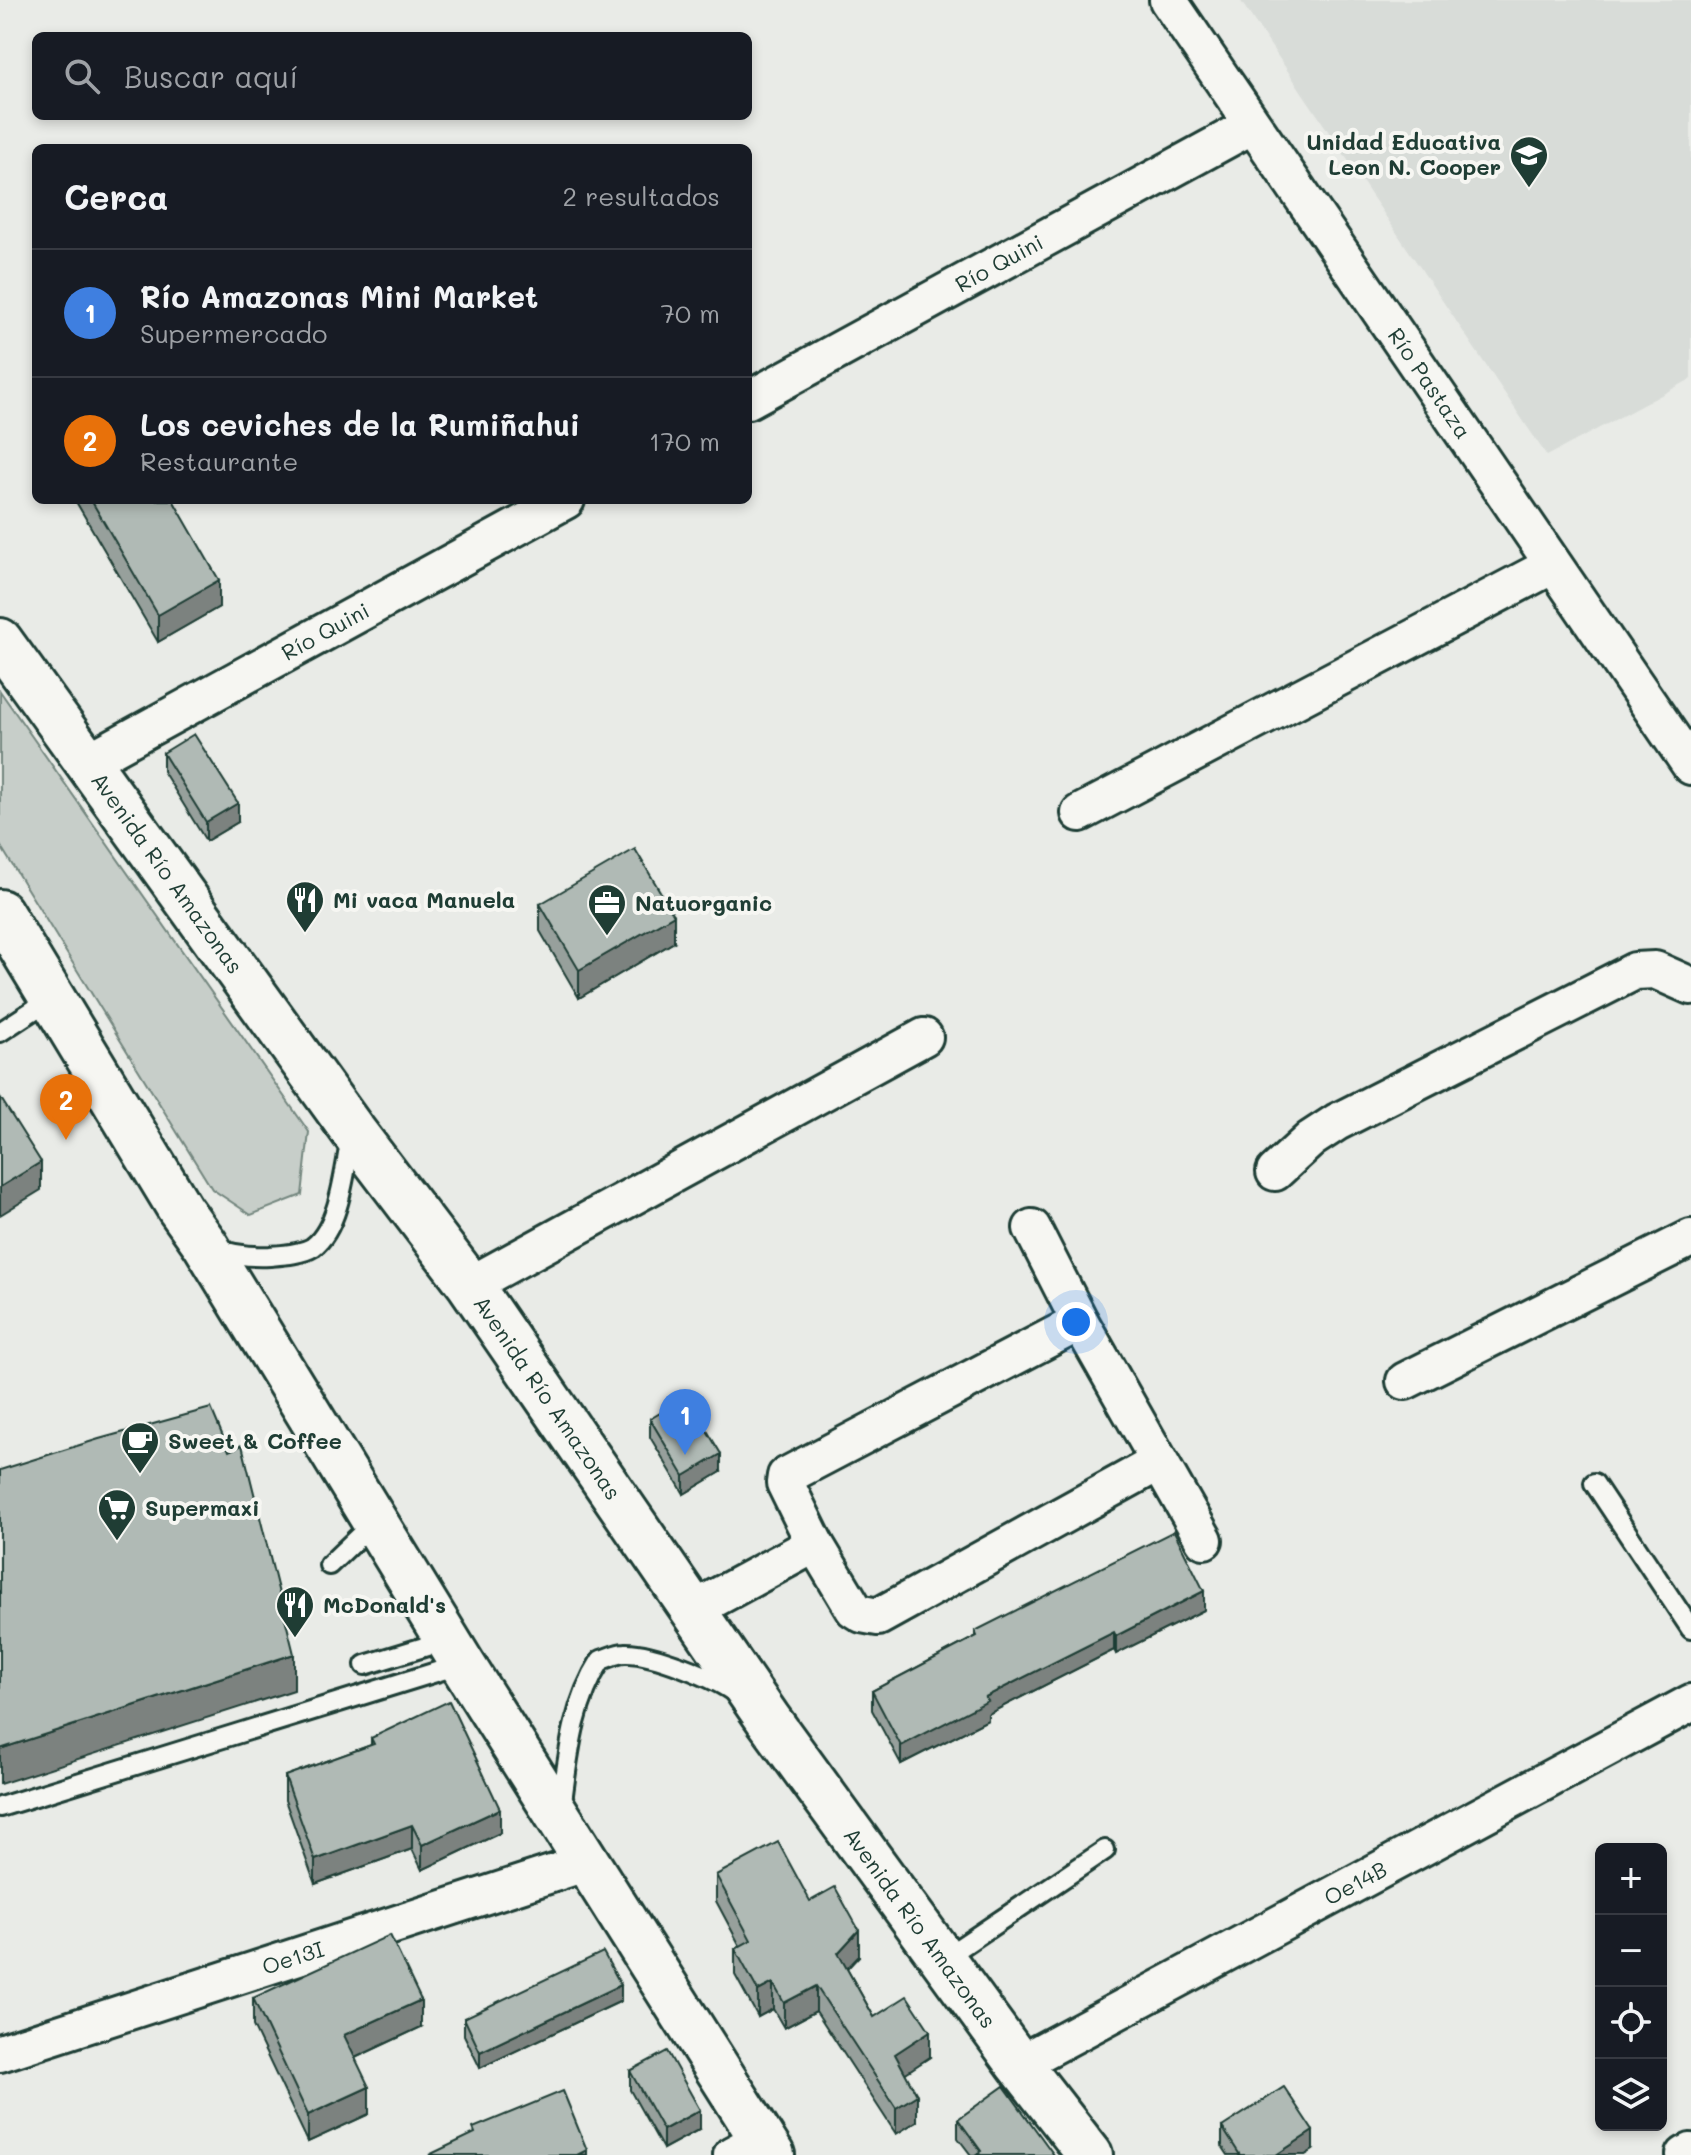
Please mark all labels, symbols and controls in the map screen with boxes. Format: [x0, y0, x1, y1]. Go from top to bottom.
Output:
search box [32, 32, 752, 120]
icon: search [60, 54, 104, 98]
text: Buscar aquí [124, 56, 298, 96]
place label: Unidad Educativa Leon N. Cooper [1306, 127, 1501, 181]
school or university icon: Unidad Educativa Leon N. Cooper [1508, 134, 1550, 189]
text: Cerca [64, 174, 168, 219]
text: 2 resultados [562, 179, 720, 213]
street label: Río Quini [950, 227, 1048, 298]
text: Río Amazonas Mini Market [140, 276, 538, 316]
text: 1 [84, 296, 96, 330]
text: 70 m [660, 296, 720, 330]
text: Supermercado [140, 316, 327, 350]
street label: Río Pastaza [1382, 322, 1478, 444]
text: Los ceviches de la Rumiñahui [140, 404, 580, 444]
text: 2 [83, 424, 97, 458]
text: 170 m [649, 424, 720, 458]
text: Restaurante [140, 444, 298, 478]
street label: Río Quini [276, 595, 374, 667]
street label: Avenida Río Amazonas [85, 766, 250, 979]
restaurant icon: Mi vaca Manuela [284, 879, 326, 934]
office icon: Natuorganic [586, 882, 628, 937]
place label: Mi vaca Manuela [333, 885, 515, 914]
place label: Natuorganic [635, 888, 772, 917]
pin: 2 [40, 1074, 92, 1140]
street label: Avenida Río Amazonas [467, 1290, 628, 1505]
your location [1056, 1302, 1096, 1342]
pin: 1 [659, 1389, 711, 1455]
cafe icon: Sweet & Coffee [119, 1420, 161, 1475]
place label: Sweet & Coffee [168, 1426, 342, 1455]
supermarket icon: Supermaxi [96, 1487, 138, 1542]
place label: Supermaxi [145, 1493, 260, 1522]
restaurant icon: McDonald's [274, 1584, 316, 1639]
place label: McDonald's [323, 1590, 446, 1619]
street label: Avenida Río Amazonas [838, 1821, 1003, 2034]
map controls [1595, 1843, 1667, 2131]
button: + [1595, 1843, 1667, 1915]
street label: Oe14B [1319, 1854, 1392, 1912]
button: − [1595, 1915, 1667, 1987]
street label: Oe13I [258, 1934, 327, 1981]
button: locate [1595, 1987, 1667, 2059]
button: layers [1595, 2059, 1667, 2131]

